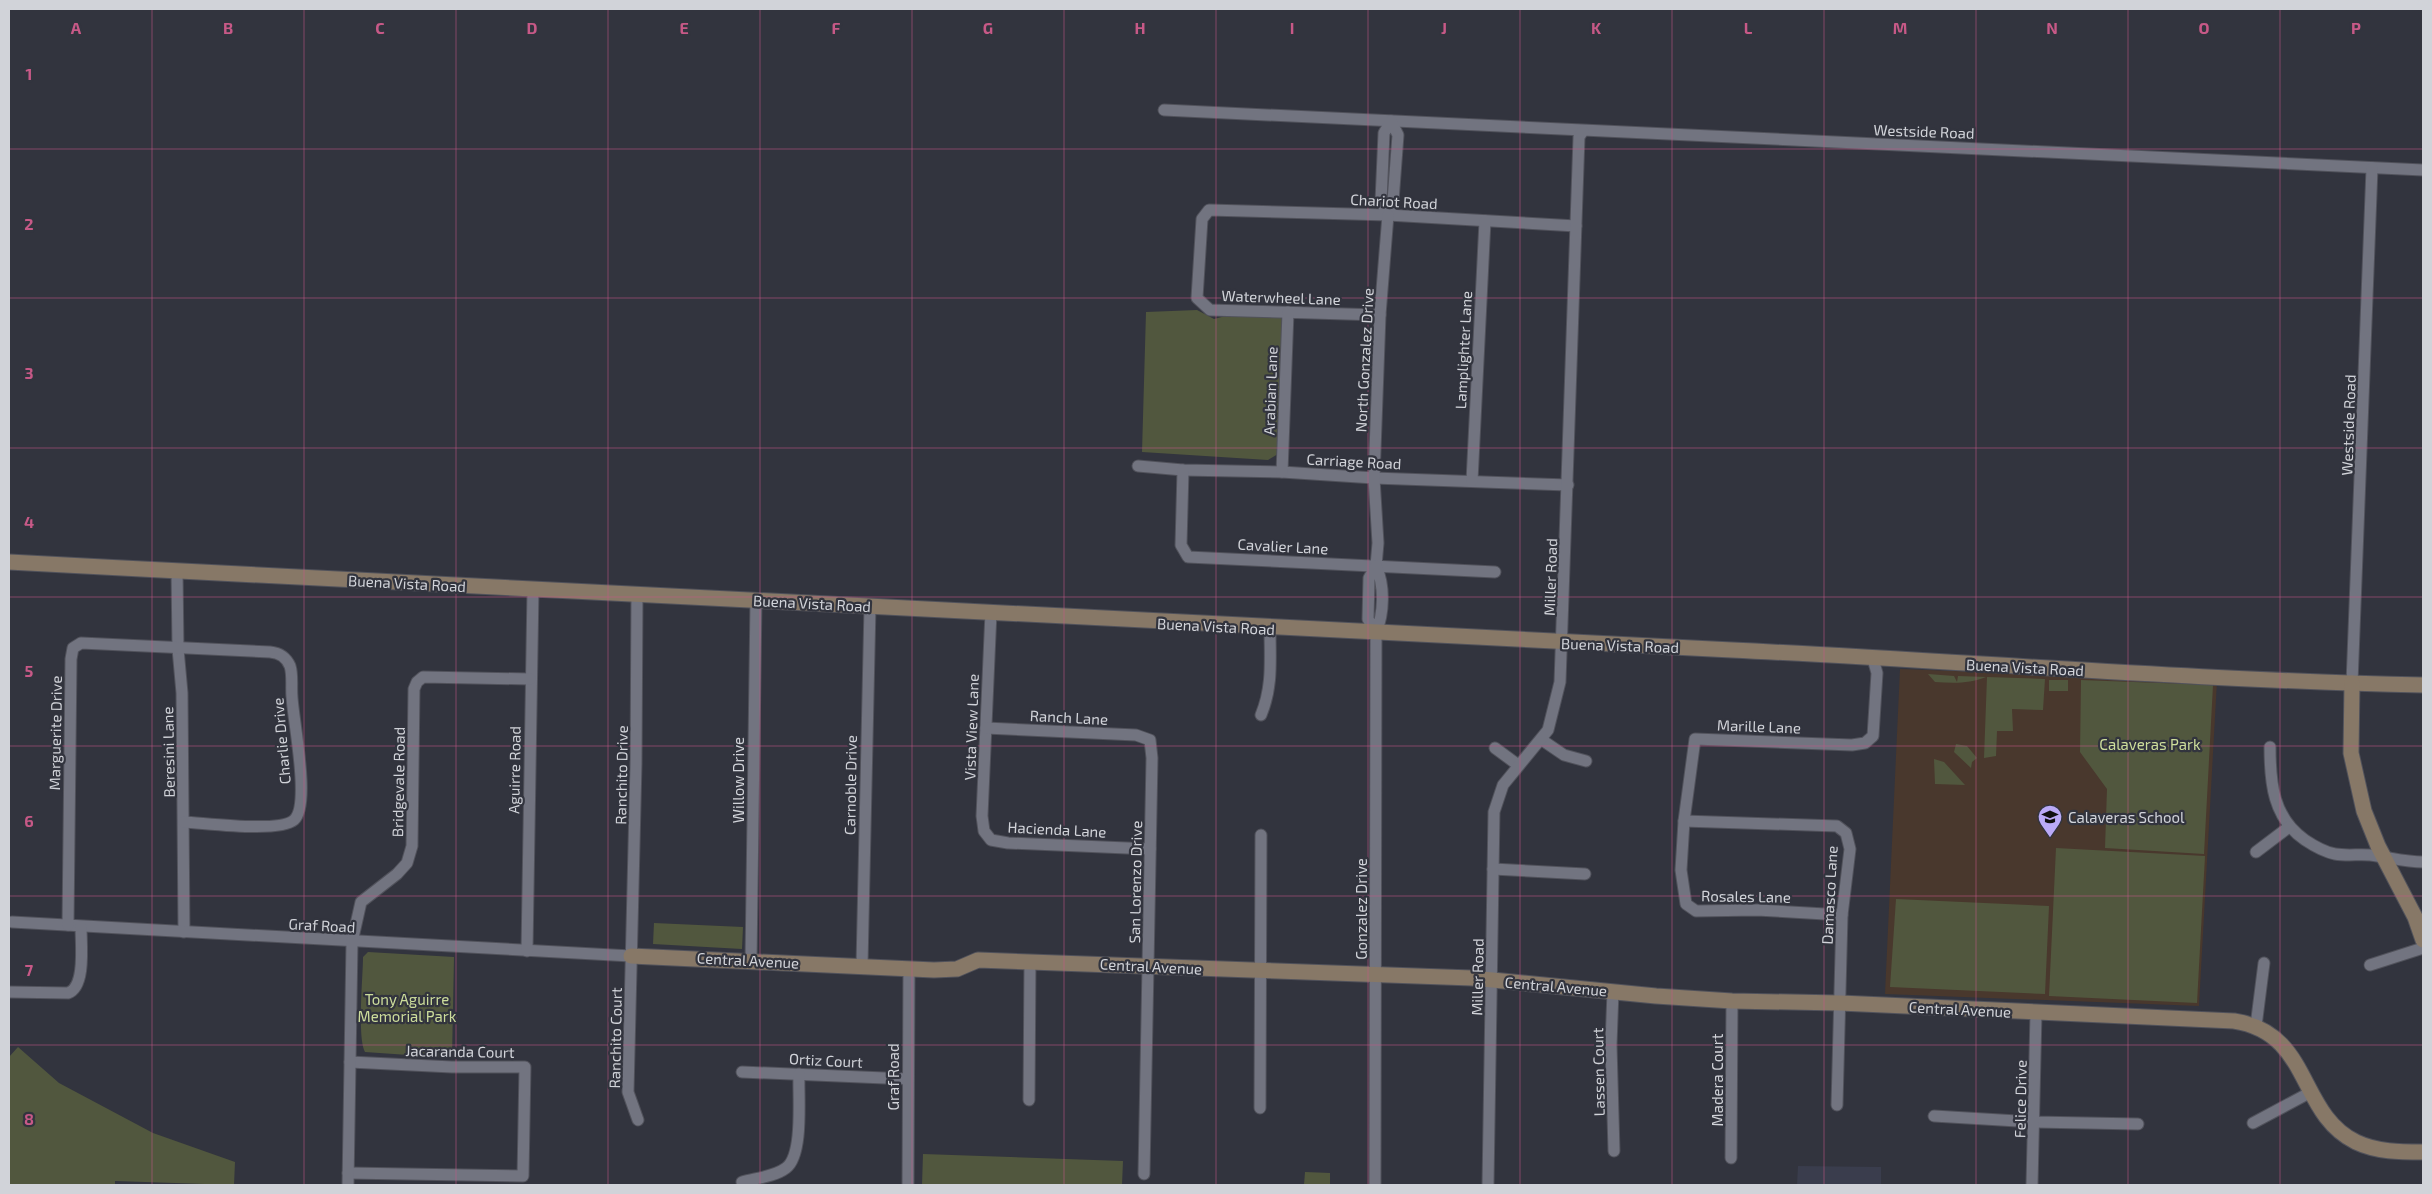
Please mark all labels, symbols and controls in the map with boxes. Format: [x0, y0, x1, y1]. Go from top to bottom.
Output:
text: A [71, 18, 82, 37]
text: B [223, 18, 233, 37]
text: C [375, 18, 385, 37]
text: D [527, 18, 538, 37]
text: E [679, 18, 689, 37]
text: F [832, 18, 841, 37]
text: G [983, 18, 993, 37]
text: H [1134, 18, 1146, 37]
text: I [1290, 18, 1294, 37]
text: J [1441, 18, 1447, 37]
text: K [1591, 18, 1602, 37]
text: L [1744, 18, 1753, 37]
text: M [1893, 18, 1907, 37]
text: N [2046, 18, 2058, 37]
text: O [2198, 18, 2210, 37]
text: P [2351, 18, 2361, 37]
text: 1 [26, 64, 32, 83]
street label: Westside Road [1873, 120, 1975, 142]
street label: Chariot Road [1350, 190, 1438, 212]
text: 2 [24, 214, 34, 233]
street label: Waterwheel Lane [1221, 286, 1341, 308]
street label: North Gonzalez Drive [1351, 287, 1377, 433]
street label: Lamplighter Lane [1451, 290, 1475, 410]
street label: Arabian Lane [1259, 346, 1281, 436]
text: 3 [24, 363, 34, 382]
street label: Westside Road [2337, 374, 2359, 476]
street label: Carriage Road [1306, 450, 1402, 472]
text: 4 [24, 512, 34, 531]
street label: Cavalier Lane [1237, 535, 1329, 557]
street label: Miller Road [1540, 538, 1560, 616]
street label: Buena Vista Road [348, 571, 466, 595]
street label: Buena Vista Road [753, 591, 871, 615]
street label: Buena Vista Road [1157, 614, 1275, 638]
street label: Buena Vista Road [1561, 634, 1679, 656]
street label: Buena Vista Road [1966, 655, 2084, 679]
text: 5 [25, 661, 34, 680]
street label: Vista View Lane [960, 673, 982, 781]
street label: Marguerite Drive [45, 675, 65, 791]
street label: Charlie Drive [268, 697, 294, 785]
street label: Beresini Lane [158, 706, 178, 798]
street label: Ranch Lane [1029, 706, 1109, 728]
street label: Marille Lane [1717, 716, 1801, 736]
street label: Ranchito Drive [611, 725, 631, 825]
street label: Aguirre Road [504, 726, 524, 814]
street label: Bridgevale Road [388, 727, 408, 837]
street label: Carnoble Drive [840, 735, 860, 835]
park label: Calaveras Park [2099, 735, 2201, 753]
street label: Willow Drive [729, 737, 747, 823]
school or university icon: Calaveras School [2037, 804, 2063, 838]
place label: Calaveras School [2068, 808, 2185, 826]
text: 6 [24, 811, 34, 830]
street label: Hacienda Lane [1007, 817, 1107, 841]
street label: San Lorenzo Drive [1125, 821, 1145, 943]
street label: Damasco Lane [1817, 845, 1841, 945]
street label: Gonzalez Drive [1352, 858, 1370, 960]
street label: Rosales Lane [1701, 886, 1791, 906]
street label: Graf Road [288, 914, 356, 936]
street label: Miller Road [1467, 938, 1487, 1016]
street label: Central Avenue [696, 948, 800, 972]
street label: Central Avenue [1099, 954, 1203, 978]
text: 7 [25, 960, 34, 979]
street label: Central Avenue [1504, 973, 1608, 999]
street label: Ranchito Court [605, 987, 625, 1089]
park label: Tony Aguirre Memorial Park [358, 990, 457, 1025]
street label: Central Avenue [1908, 997, 2012, 1021]
street label: Lassen Court [1588, 1027, 1608, 1116]
street label: Madera Court [1708, 1033, 1726, 1127]
street label: Jacaranda Court [405, 1041, 515, 1061]
street label: Graf Road [884, 1044, 902, 1110]
street label: Ortiz Court [789, 1049, 864, 1071]
street label: Felice Drive [2010, 1060, 2030, 1138]
text: 8 [24, 1109, 34, 1128]

